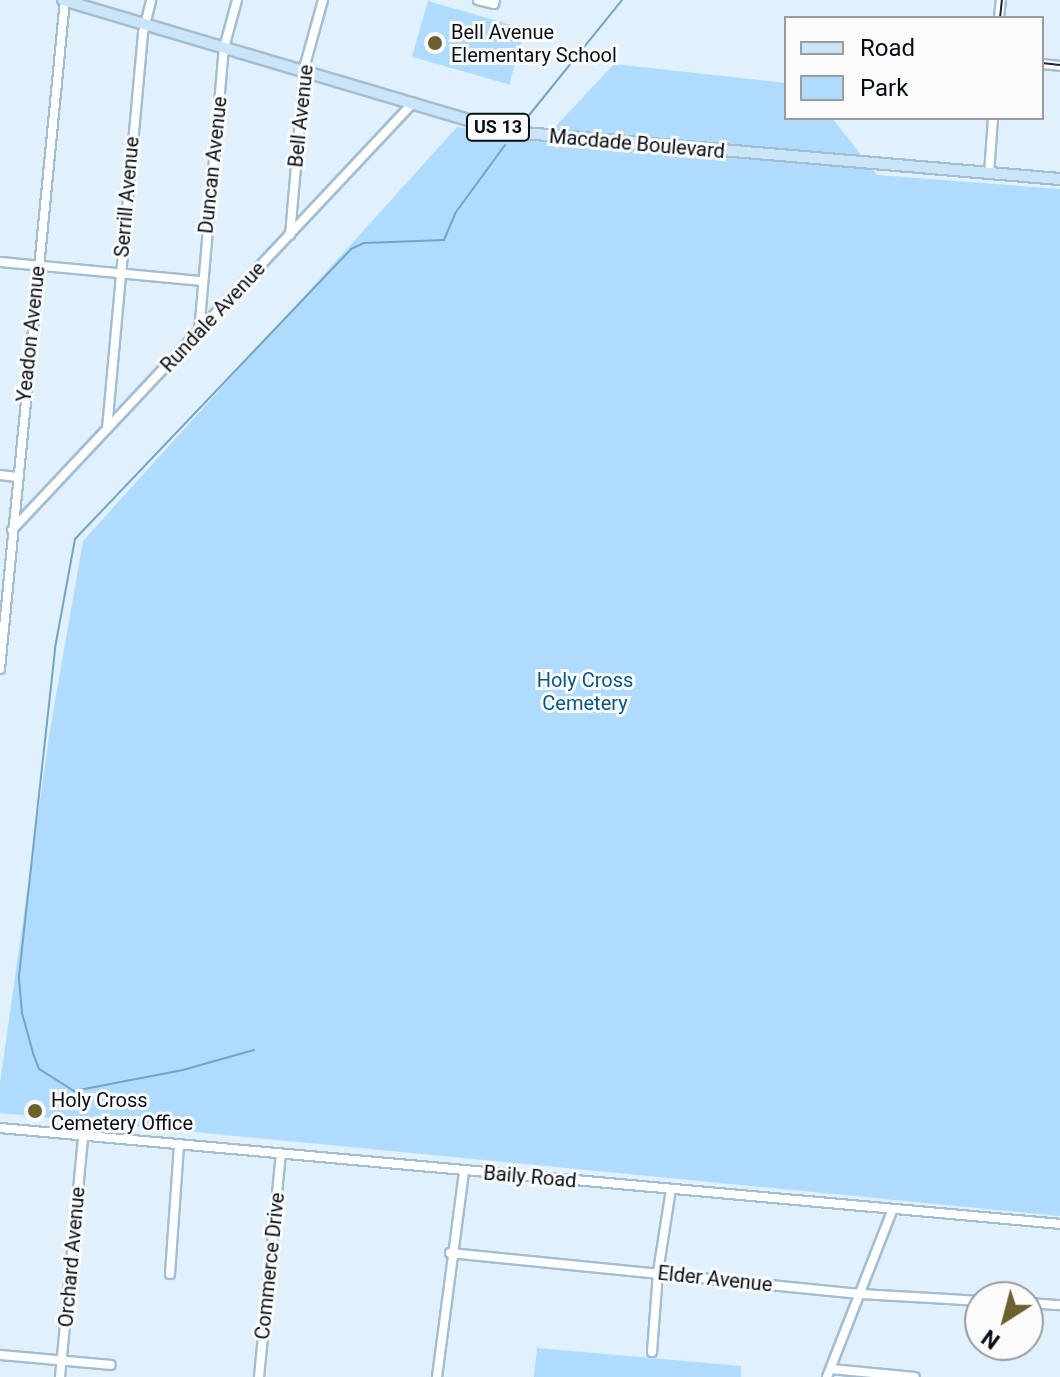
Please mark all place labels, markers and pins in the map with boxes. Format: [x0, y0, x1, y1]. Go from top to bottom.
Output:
place label: Bell Avenue Elementary School [451, 20, 617, 67]
marker: Bell Avenue Elementary School [426, 34, 444, 52]
place label: Holy Cross Cemetery Office [51, 1088, 193, 1135]
marker: Holy Cross Cemetery Office [26, 1102, 44, 1120]

